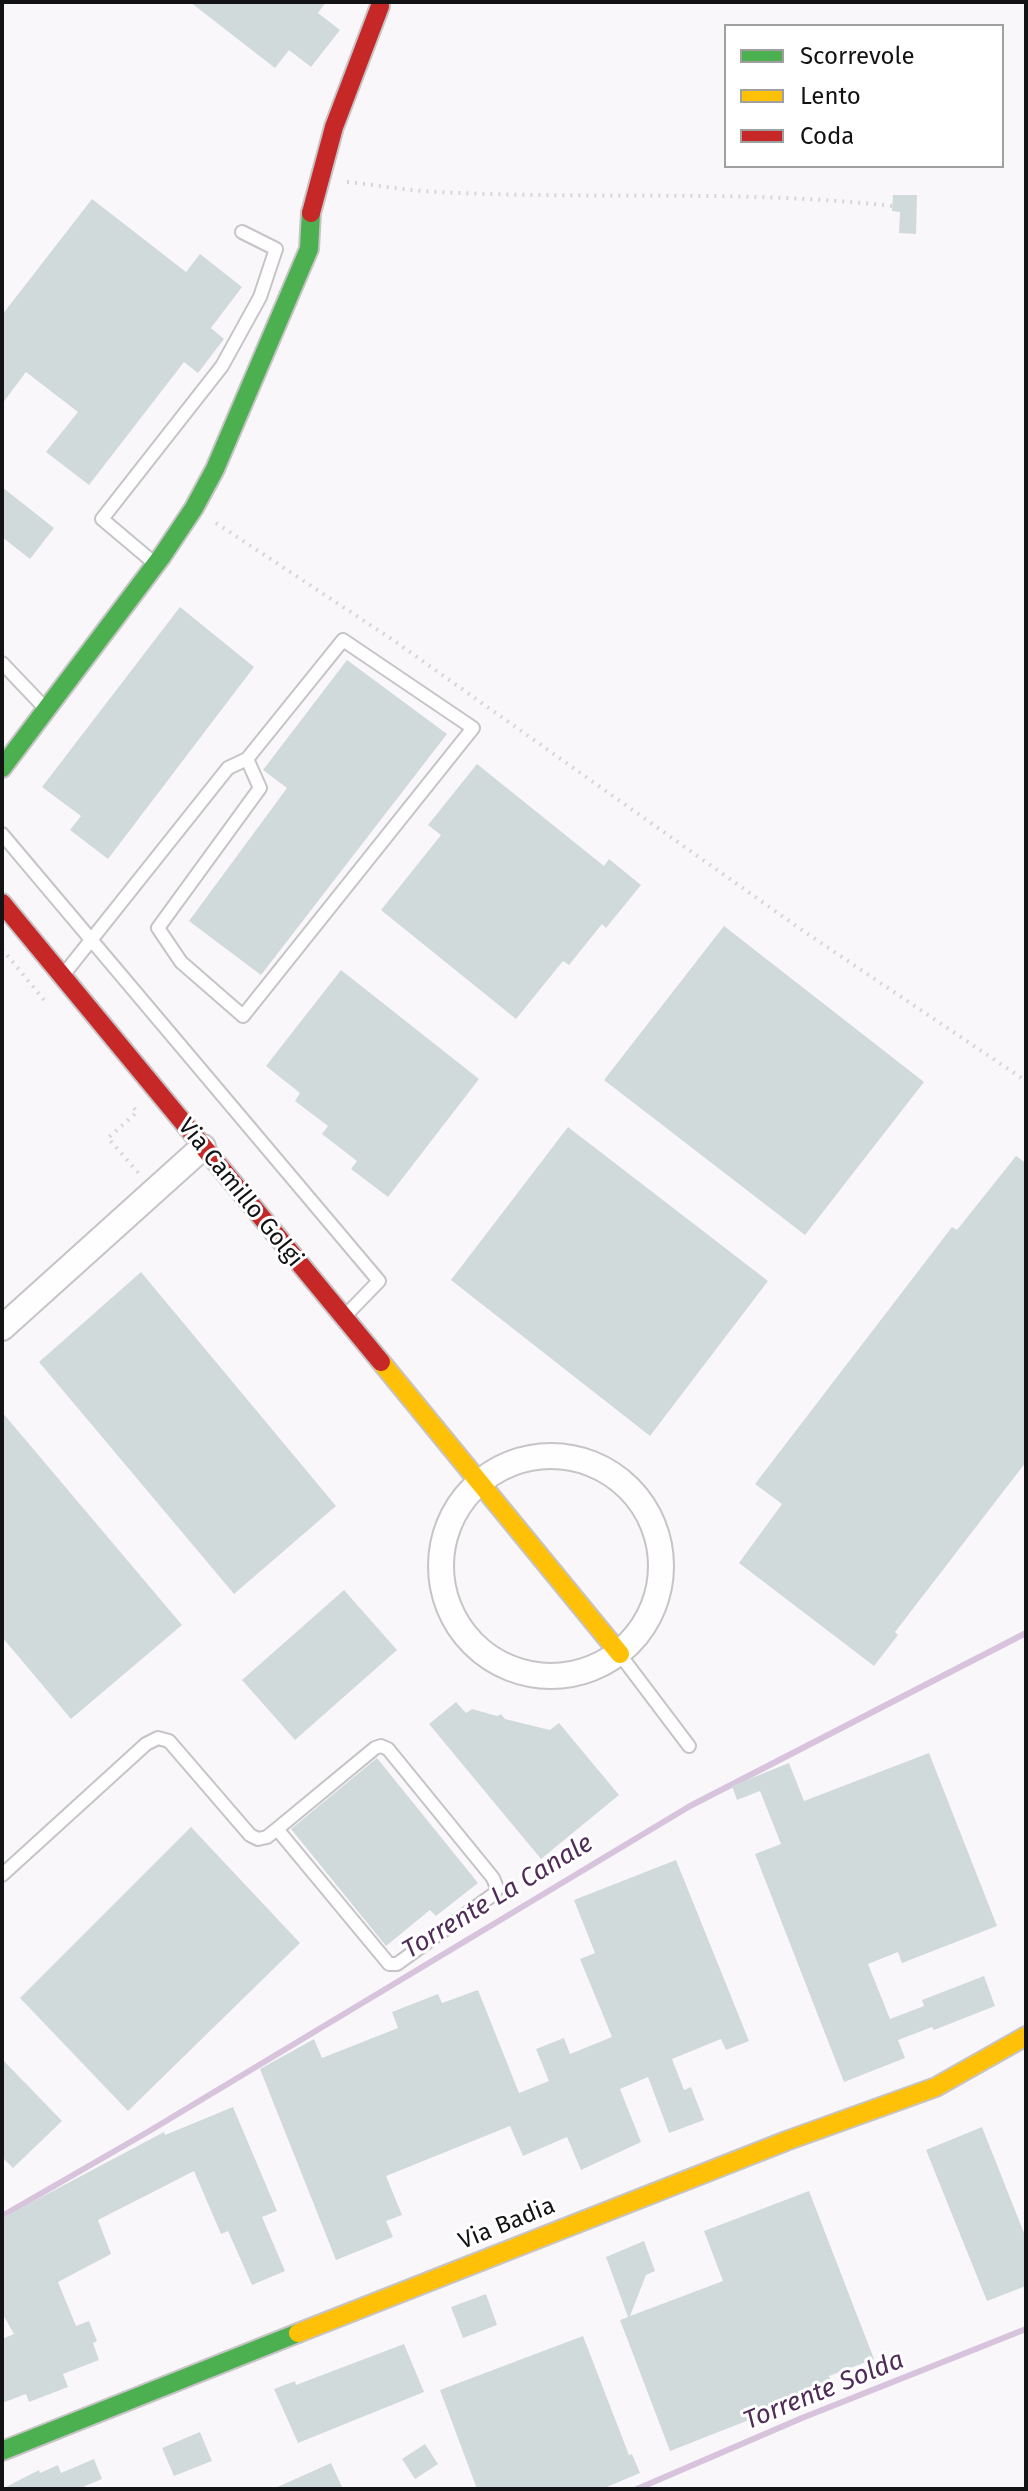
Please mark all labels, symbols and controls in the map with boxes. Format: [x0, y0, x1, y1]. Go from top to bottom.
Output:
legend [724, 24, 1004, 168]
text: Scorrevole [800, 42, 915, 70]
text: Lento [800, 82, 861, 110]
text: Coda [800, 122, 854, 150]
street label: Via Camillo Golgi [171, 1113, 309, 1273]
water label: Torrente La Canale [397, 1828, 599, 1966]
street label: Via Badia [455, 2192, 559, 2256]
water label: Torrente Solda [739, 2345, 909, 2437]

